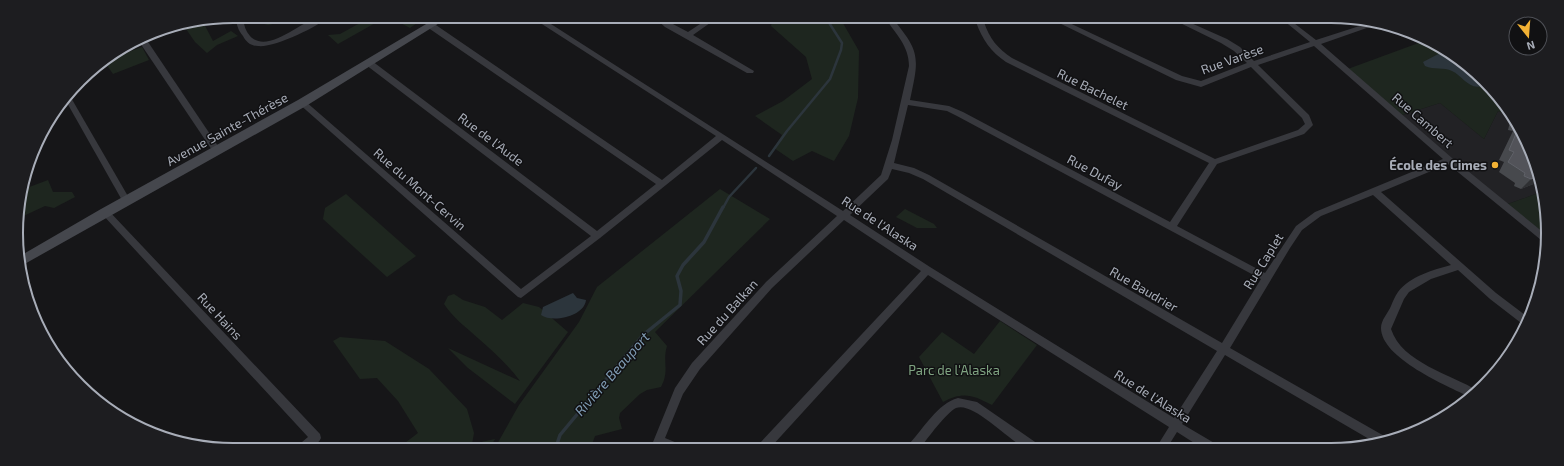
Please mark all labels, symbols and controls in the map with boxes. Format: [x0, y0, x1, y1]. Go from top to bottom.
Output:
north arrow [1508, 16, 1548, 56]
text: N [1525, 39, 1537, 53]
street label: Rue Varèse [1199, 40, 1265, 78]
street label: Rue Bachelet [1055, 65, 1131, 113]
street label: Avenue Sainte-Thérèse [163, 89, 291, 169]
street label: Rue Cambert [1389, 89, 1457, 151]
street label: Rue de l'Aude [455, 109, 527, 169]
street label: Rue du Mont-Cervin [370, 144, 470, 234]
street label: Rue Dufay [1065, 151, 1125, 193]
place label: École des Cimes [1389, 156, 1487, 173]
marker: École des Cimes [1490, 160, 1500, 170]
street label: Rue de l'Alaska [839, 192, 921, 254]
street label: Rue Caplet [1239, 230, 1287, 292]
street label: Rue Baudrier [1107, 263, 1181, 315]
street label: Rue du Balkan [693, 276, 761, 348]
street label: Rue Hains [194, 289, 246, 343]
water label: Rivière Beauport [571, 328, 653, 419]
park label: Parc de l'Alaska [908, 362, 1000, 378]
street label: Rue de l'Alaska [1111, 366, 1195, 426]

